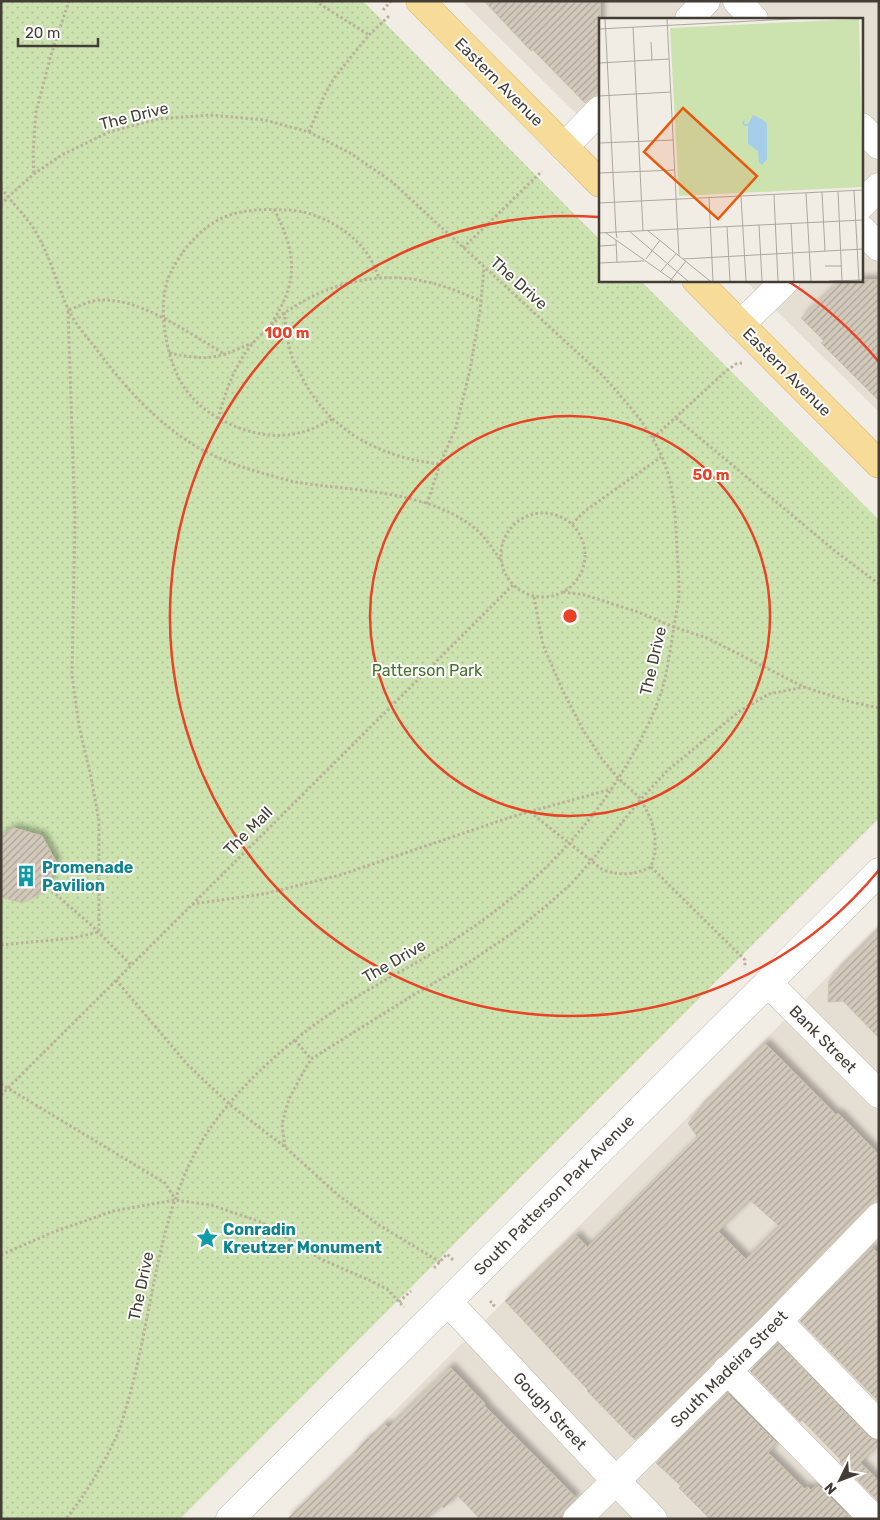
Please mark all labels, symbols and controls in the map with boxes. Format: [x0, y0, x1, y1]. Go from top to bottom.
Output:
scale bar [18, 15, 98, 47]
inset map [599, 18, 862, 281]
text: 20 m [25, 24, 60, 42]
street label: Eastern Avenue [451, 34, 547, 130]
street label: The Drive [98, 98, 170, 134]
street label: The Drive [487, 252, 551, 314]
text: 100 m [265, 324, 309, 342]
street label: Eastern Avenue [739, 324, 835, 420]
text: 50 m [693, 466, 729, 484]
centre of rings [561, 607, 579, 625]
street label: The Drive [636, 625, 670, 697]
park label: Patterson Park [372, 661, 483, 680]
street label: The Mall [220, 803, 276, 859]
place label: Promenade Pavilion [42, 858, 133, 895]
building icon: Promenade Pavilion [13, 863, 39, 889]
street label: The Drive [359, 935, 429, 987]
street label: Bank Street [785, 1001, 861, 1077]
street label: South Patterson Park Avenue [470, 1111, 638, 1279]
place label: Conradin Kreutzer Monument [223, 1220, 383, 1257]
place icon: Conradin Kreutzer Monument [194, 1225, 220, 1251]
street label: The Drive [124, 1250, 158, 1322]
street label: South Madeira Street [667, 1307, 791, 1431]
street label: Gough Street [509, 1368, 591, 1454]
north arrow [815, 1455, 865, 1505]
text: N [821, 1479, 840, 1498]

